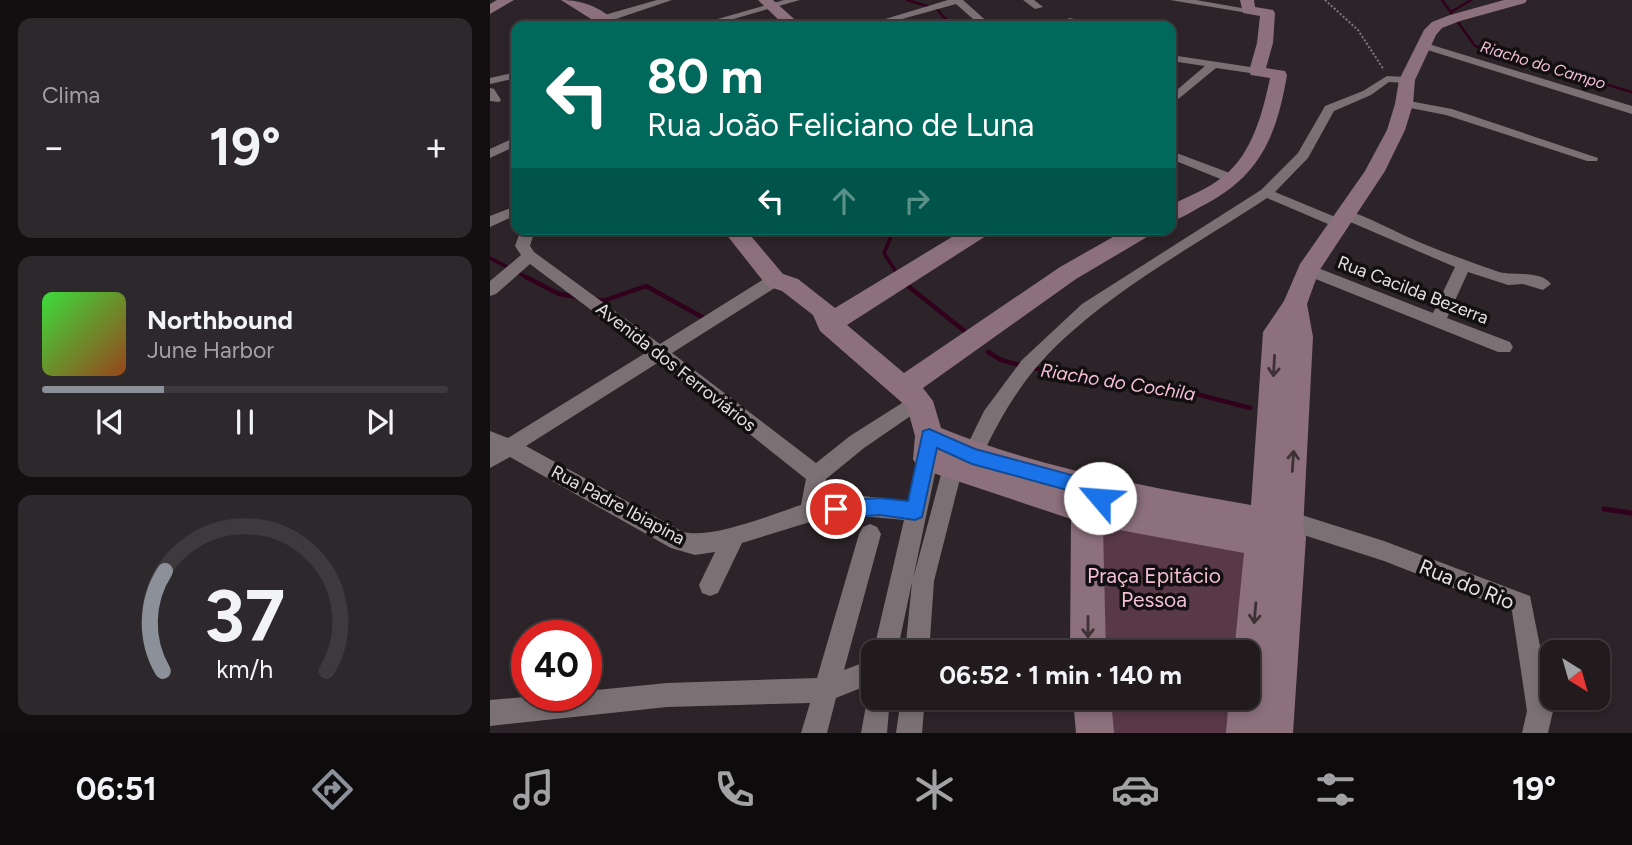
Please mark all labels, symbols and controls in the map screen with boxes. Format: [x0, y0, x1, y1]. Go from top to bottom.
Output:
water label: Riacho do Campo [1478, 37, 1608, 93]
text: 80 m [647, 46, 763, 105]
icon: left [532, 49, 623, 140]
text: Clima [42, 81, 100, 109]
text: Rua João Feliciano de Luna [647, 106, 1034, 144]
text: 19° [209, 116, 281, 178]
text: − [42, 124, 66, 170]
text: + [424, 124, 448, 170]
icon: left [752, 182, 790, 220]
icon: ahead [825, 182, 863, 220]
icon: right [898, 182, 936, 220]
street label: Rua Cacilda Bezerra [1334, 251, 1492, 329]
street label: Avenida dos Ferroviários [592, 298, 760, 436]
text: Northbound [147, 304, 293, 336]
text: June Harbor [147, 336, 274, 364]
one-way arrow [1267, 354, 1280, 377]
water label: Riacho do Cochila [1039, 358, 1197, 406]
icon: previous [91, 403, 129, 441]
icon: pause [226, 403, 264, 441]
icon: next [361, 403, 399, 441]
one-way arrow [1286, 450, 1299, 473]
street label: Rua Padre Ibiapina [547, 461, 689, 549]
position arrow [1063, 461, 1137, 535]
pin [806, 479, 866, 539]
icon: arrive [817, 490, 855, 528]
street label: Rua do Rio [1416, 554, 1518, 614]
park label: Praça Epitácio Pessoa [1087, 563, 1221, 612]
text: 37 [205, 572, 285, 659]
one-way arrow [1248, 602, 1261, 624]
one-way arrow [1081, 615, 1095, 638]
speed limit sign: 40 [511, 620, 602, 711]
north arrow [1540, 640, 1610, 710]
map controls [1540, 640, 1610, 710]
text: km/h [216, 654, 274, 684]
text: 06:52 · 1 min · 140 m [939, 659, 1182, 691]
icon: directions [308, 765, 357, 814]
icon: music [509, 765, 558, 814]
icon: phone [710, 765, 759, 814]
icon: climate [910, 765, 959, 814]
icon: car [1111, 765, 1160, 814]
icon: filters [1311, 765, 1360, 814]
text: 06:51 [76, 770, 157, 808]
text: 19° [1512, 770, 1556, 808]

